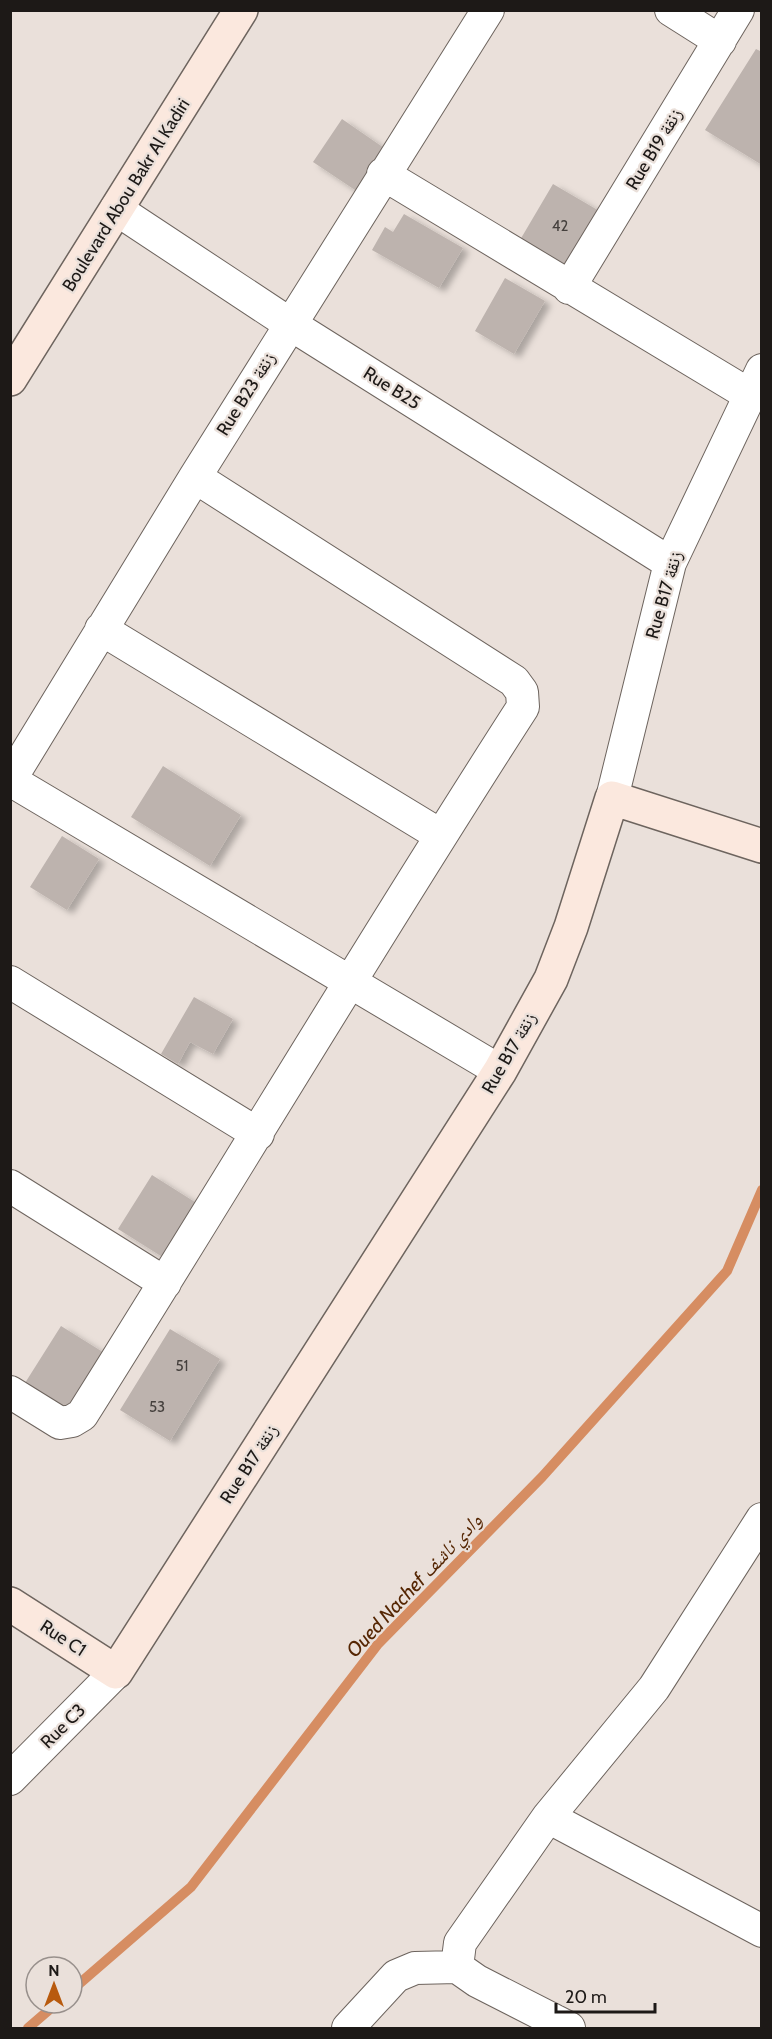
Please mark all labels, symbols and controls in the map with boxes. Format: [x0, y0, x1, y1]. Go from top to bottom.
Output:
street label: Boulevard Abou Bakr Al Kadiri [58, 94, 194, 296]
street label: Rue B19 زنقة [621, 104, 687, 194]
house number: 42 [552, 217, 568, 235]
street label: Rue B23 زنقة [212, 348, 280, 440]
street label: Rue B25 [359, 362, 425, 414]
street label: Rue B17 زنقة [641, 549, 687, 641]
street label: Rue B17 زنقة [477, 1008, 541, 1097]
house number: 51 [175, 1357, 189, 1375]
house number: 53 [149, 1398, 165, 1416]
street label: Rue B17 زنقة [215, 1420, 283, 1508]
water label: Oued Nachef وادي ناشف [341, 1508, 490, 1665]
street label: Rue C1 [36, 1615, 90, 1661]
street label: Rue C3 [36, 1699, 90, 1753]
north arrow [24, 1955, 84, 2015]
text: N [48, 1961, 60, 1980]
scale bar [556, 1976, 655, 2014]
text: 20 m [565, 1986, 607, 2008]

